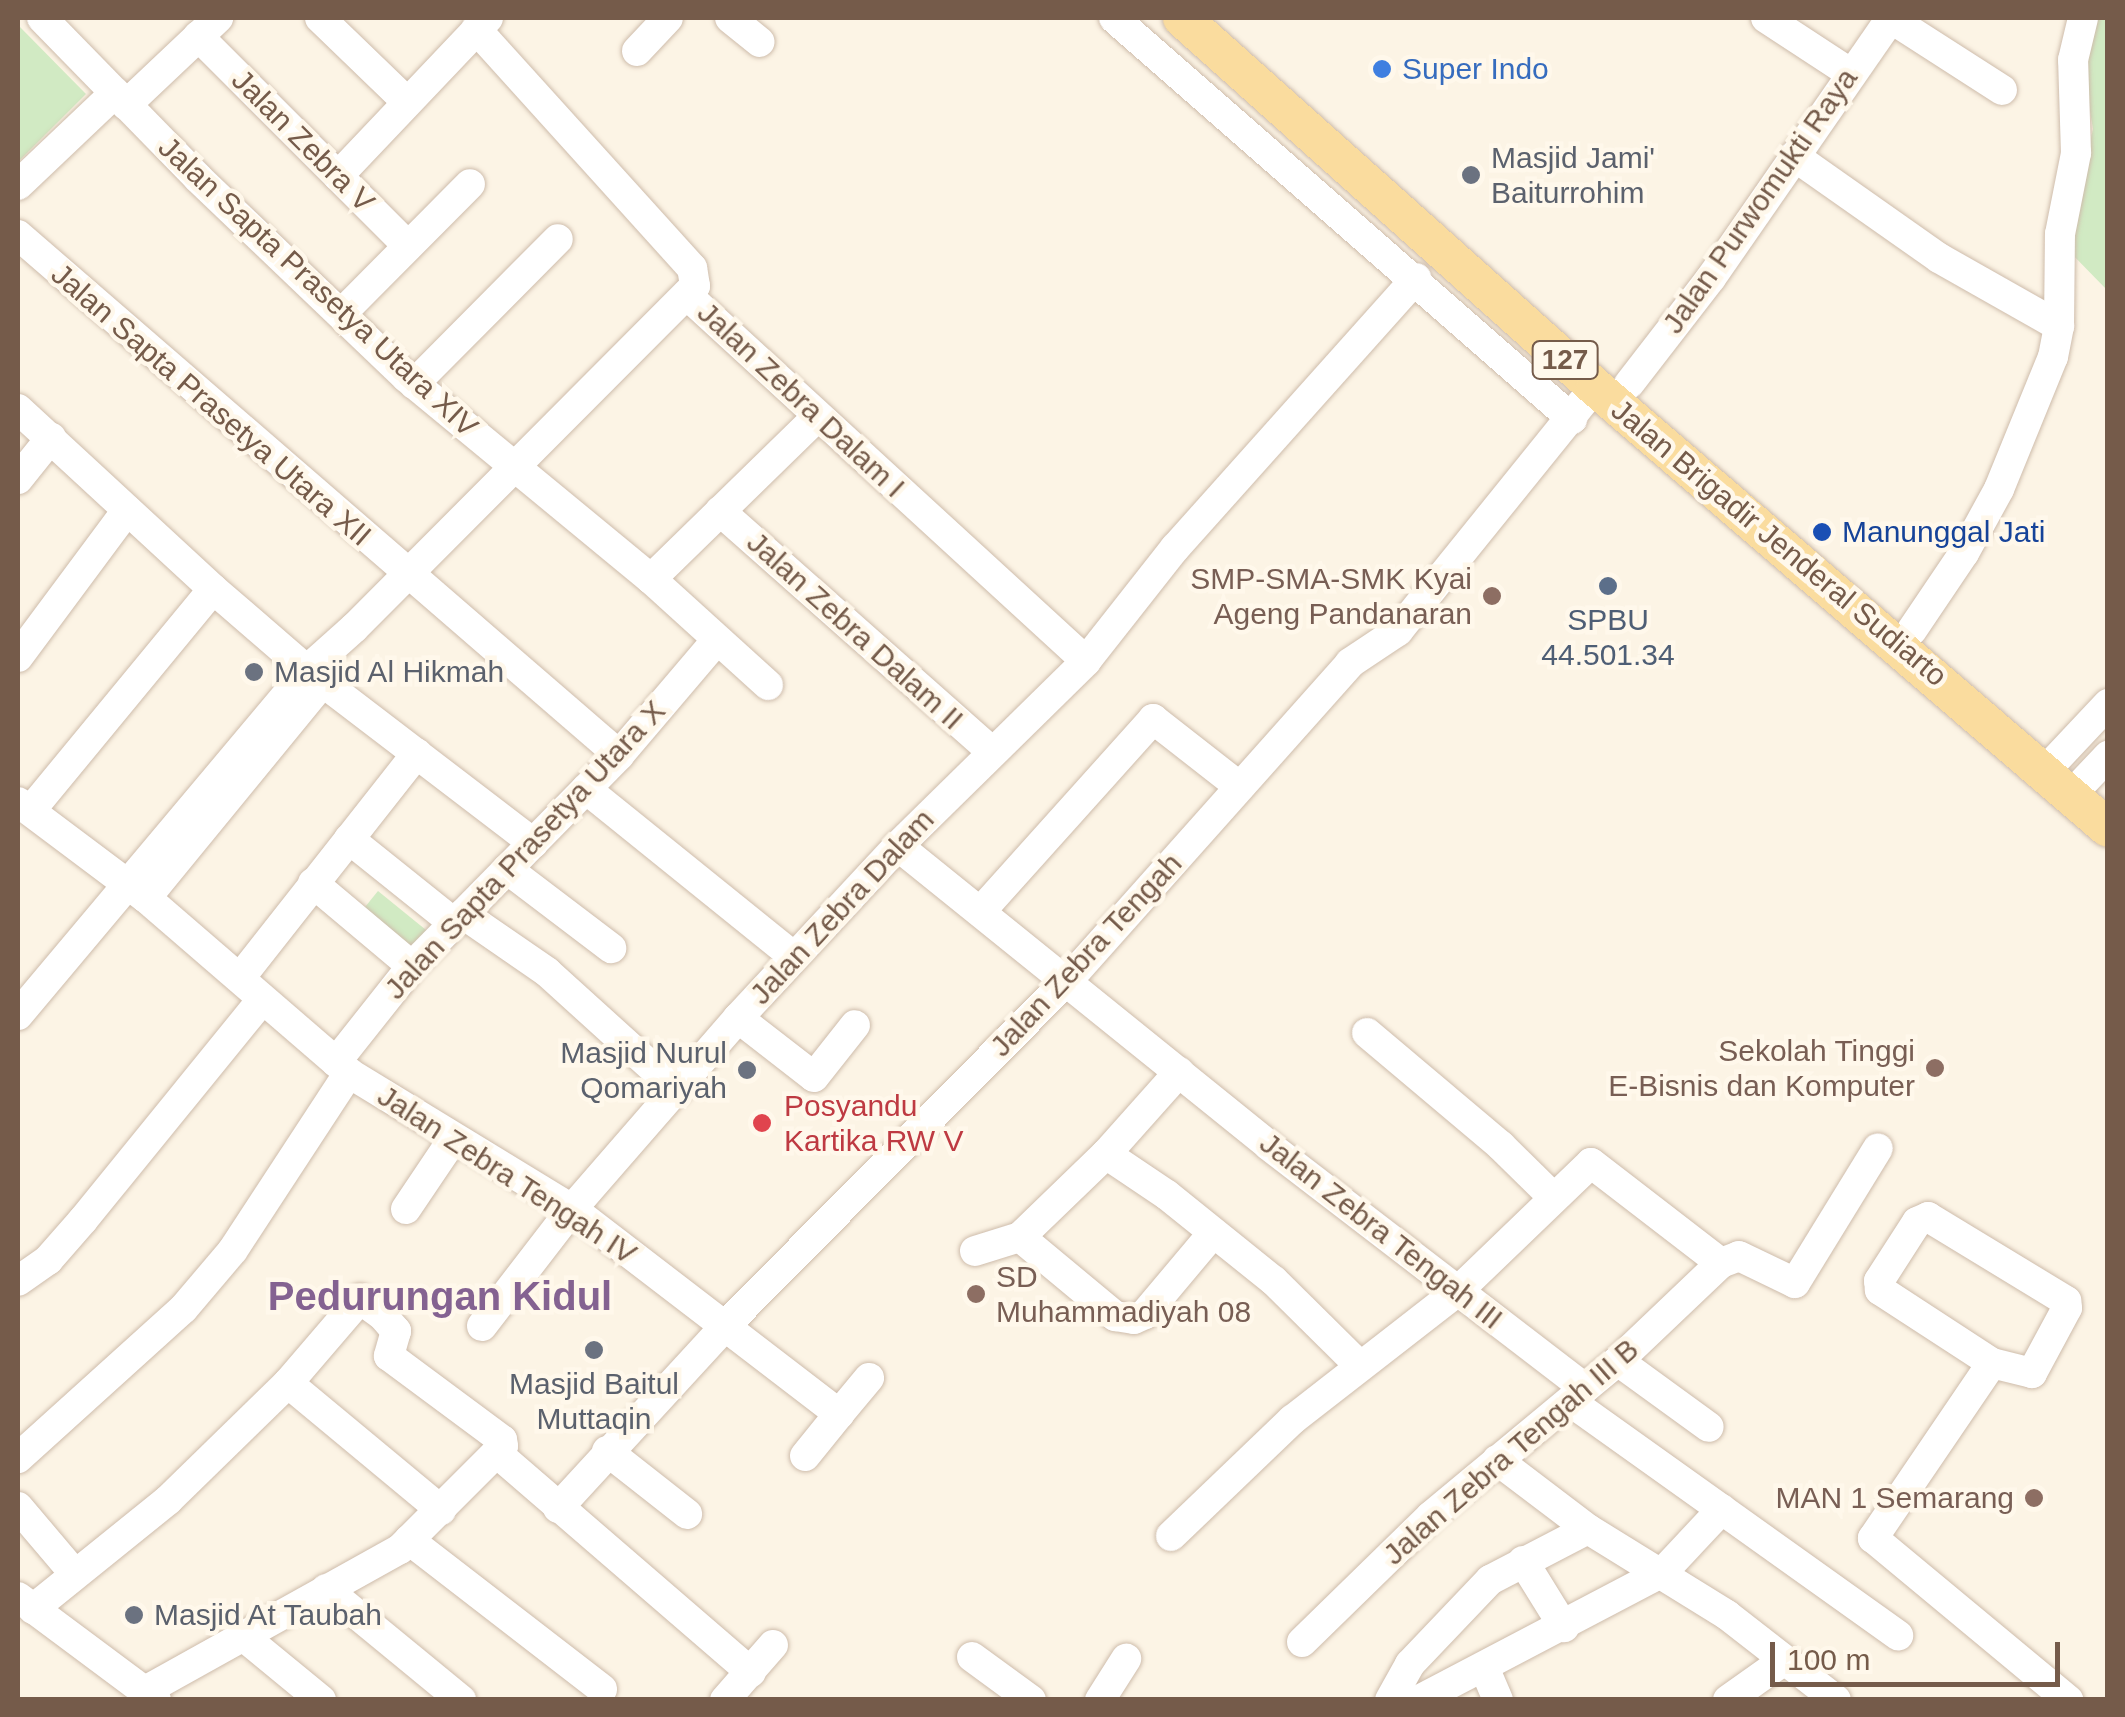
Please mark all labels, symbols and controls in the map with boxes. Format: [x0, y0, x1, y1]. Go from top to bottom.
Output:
place label: Super Indo [1402, 51, 1549, 87]
marker: Super Indo [1371, 58, 1393, 80]
street label: Jalan Zebra V [224, 62, 382, 220]
street label: Jalan Purwomukti Raya [1655, 62, 1865, 340]
street label: Jalan Sapta Prasetya Utara XIV [151, 129, 485, 445]
place label: Masjid Jami' Baiturrohim [1491, 140, 1655, 210]
marker: Masjid Jami' Baiturrohim [1460, 164, 1482, 186]
street label: Jalan Sapta Prasetya Utara XII [44, 256, 378, 554]
street label: Jalan Zebra Dalam I [690, 295, 912, 505]
road number: 127 [1530, 337, 1600, 383]
street label: Jalan Brigadir Jenderal Sudiarto [1604, 392, 1954, 694]
place label: Manunggal Jati [1842, 514, 2045, 550]
marker: Manunggal Jati [1811, 521, 1833, 543]
street label: Jalan Zebra Dalam II [739, 524, 971, 738]
place label: SMP-SMA-SMK Kyai Ageng Pandanaran [1190, 561, 1472, 632]
marker: SPBU 44.501.34 [1597, 575, 1619, 597]
marker: SMP-SMA-SMK Kyai Ageng Pandanaran [1481, 585, 1503, 607]
place label: SPBU 44.501.34 [1541, 602, 1675, 672]
place label: Masjid Al Hikmah [274, 654, 506, 690]
marker: Masjid Al Hikmah [243, 661, 265, 683]
street label: Jalan Sapta Prasetya Utara X [377, 693, 673, 1007]
street label: Jalan Zebra Dalam [742, 802, 942, 1012]
street label: Jalan Zebra Tengah [982, 846, 1190, 1064]
place label: Sekolah Tinggi E-Bisnis dan Komputer [1608, 1033, 1915, 1104]
place label: Masjid Nurul Qomariyah [560, 1035, 727, 1106]
marker: Sekolah Tinggi E-Bisnis dan Komputer [1924, 1057, 1946, 1079]
marker: Masjid Nurul Qomariyah [736, 1059, 758, 1081]
street label: Jalan Zebra Tengah IV [371, 1078, 643, 1272]
place label: Posyandu Kartika RW V [784, 1088, 963, 1158]
marker: Posyandu Kartika RW V [749, 1110, 775, 1136]
street label: Jalan Zebra Tengah III [1252, 1125, 1510, 1337]
place label: SD Muhammadiyah 08 [996, 1259, 1251, 1330]
district label: Pedurungan Kidul [268, 1272, 612, 1320]
marker: SD Muhammadiyah 08 [965, 1283, 987, 1305]
street label: Jalan Zebra Tengah III B [1376, 1331, 1646, 1573]
marker: Masjid Baitul Muttaqin [583, 1339, 605, 1361]
place label: Masjid Baitul Muttaqin [509, 1366, 679, 1436]
place label: MAN 1 Semarang [1776, 1480, 2014, 1516]
marker: MAN 1 Semarang [2023, 1487, 2045, 1509]
place label: Masjid At Taubah [154, 1597, 384, 1633]
marker: Masjid At Taubah [123, 1604, 145, 1626]
scale bar [1775, 1622, 2065, 1684]
text: 100 m [1787, 1643, 1870, 1676]

